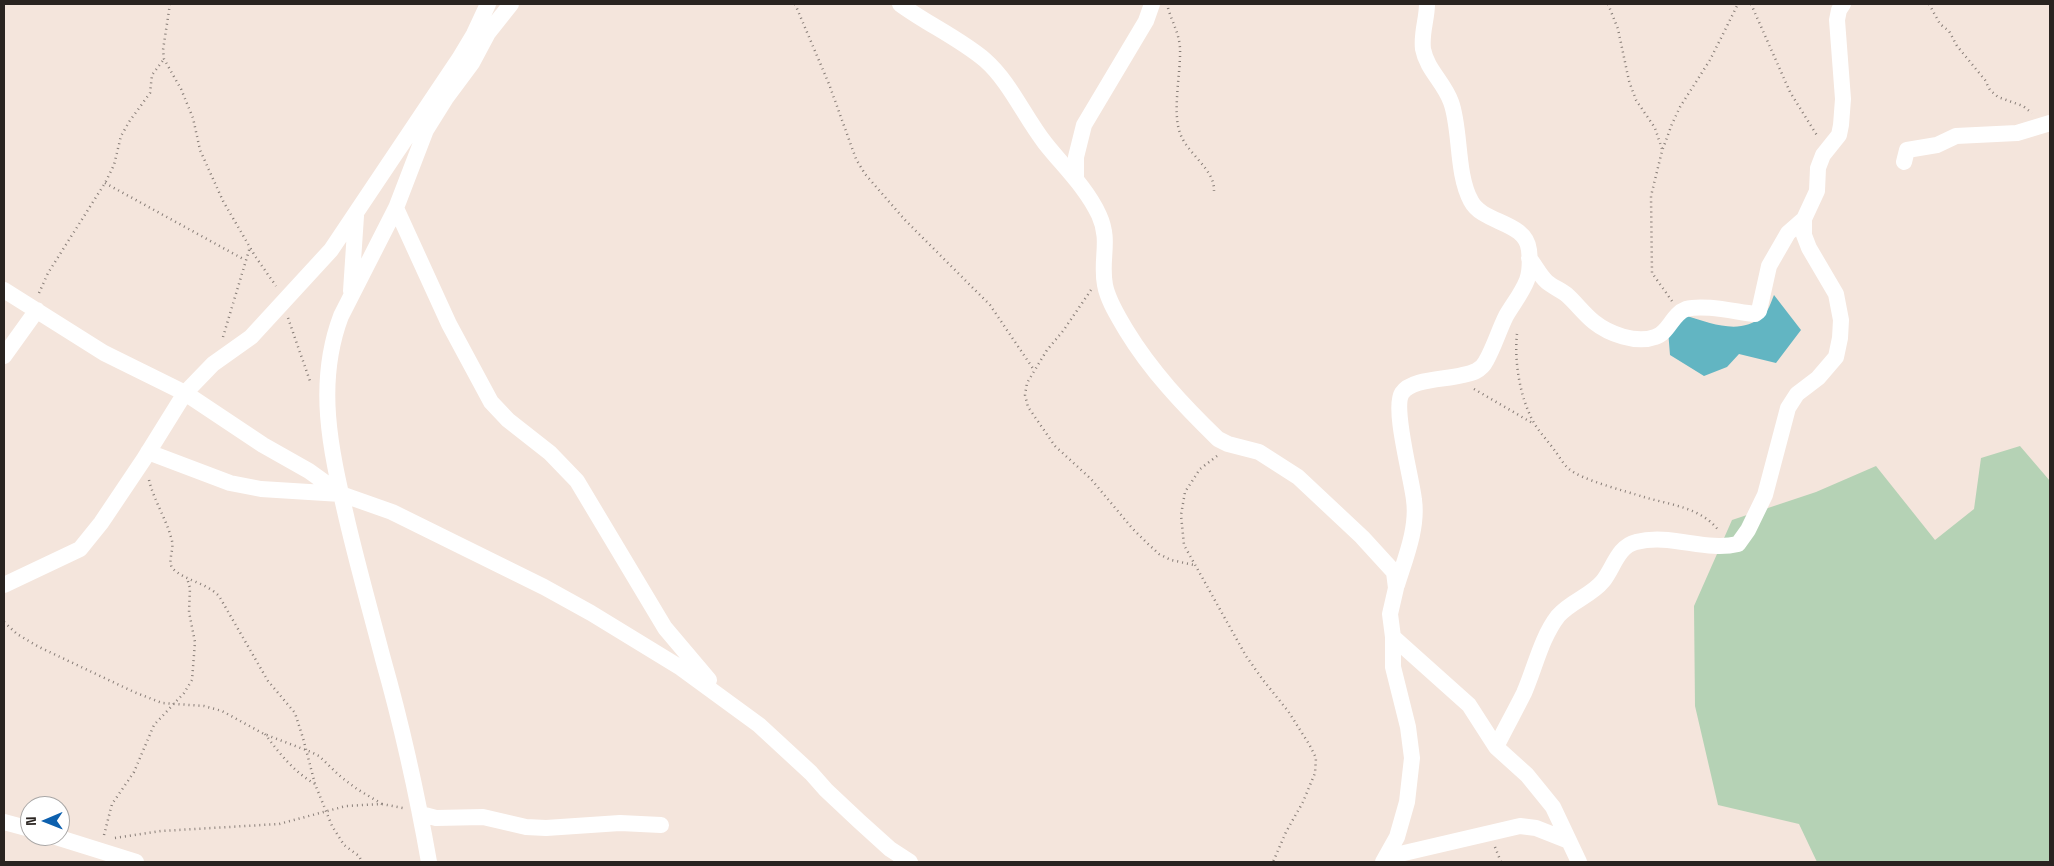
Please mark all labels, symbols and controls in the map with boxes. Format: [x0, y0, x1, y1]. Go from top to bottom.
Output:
north arrow [20, 796, 70, 846]
text: N [22, 816, 40, 826]

